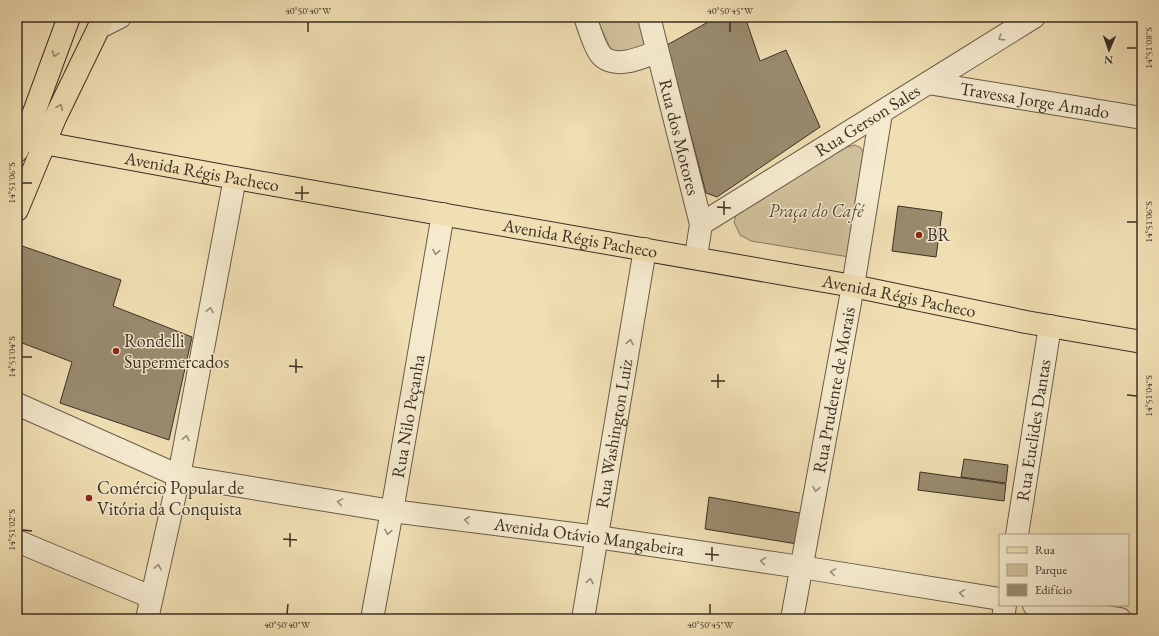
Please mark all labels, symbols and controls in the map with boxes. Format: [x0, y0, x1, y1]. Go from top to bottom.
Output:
text: 40°50'40"W [285, 4, 332, 17]
text: 40°50'45"W [707, 4, 754, 17]
text: 14°51'08"S [1142, 27, 1155, 69]
north arrow [1089, 30, 1129, 70]
one-way arrow [998, 33, 1005, 40]
one-way arrow [51, 50, 60, 57]
text: N [1104, 53, 1113, 67]
street label: Travessa Jorge Amado [958, 76, 1111, 124]
street label: Rua dos Motores [654, 77, 705, 198]
street label: Rua Gerson Sales [810, 79, 924, 162]
one-way arrow [55, 104, 63, 112]
street label: Avenida Régis Pacheco [122, 146, 281, 197]
text: 14°51'06"S [5, 162, 18, 204]
park label: Praça do Café [768, 199, 865, 223]
text: 14°51'06"S [1142, 201, 1155, 243]
street label: Avenida Régis Pacheco [500, 213, 660, 263]
place label: BR [927, 223, 951, 246]
marker: BR [914, 230, 924, 240]
one-way arrow [433, 249, 441, 255]
street label: Avenida Régis Pacheco [819, 269, 978, 322]
street label: Rua Prudente de Morais [807, 305, 860, 475]
one-way arrow [205, 307, 214, 313]
place label: Rondelli Supermercados [124, 329, 230, 373]
text: 14°51'04"S [5, 336, 18, 378]
one-way arrow [625, 339, 634, 345]
marker: Rondelli Supermercados [111, 346, 121, 356]
street label: Rua Nilo Peçanha [386, 352, 430, 480]
street label: Rua Washington Luiz [590, 357, 637, 510]
street label: Rua Euclides Dantas [1010, 357, 1056, 503]
text: 14°51'04"S [1142, 375, 1155, 417]
one-way arrow [181, 435, 190, 441]
place label: Comércio Popular de Vitória da Conquista [97, 476, 244, 520]
one-way arrow [812, 486, 820, 492]
marker: Comércio Popular de Vitória da Conquista [84, 493, 94, 503]
one-way arrow [336, 498, 343, 507]
text: 14°51'02"S [5, 509, 18, 551]
street label: Avenida Otávio Mangabeira [492, 512, 687, 561]
one-way arrow [464, 516, 471, 525]
one-way arrow [384, 529, 393, 535]
legend [999, 534, 1129, 606]
text: Rua [1035, 542, 1055, 558]
one-way arrow [760, 557, 766, 566]
text: Parque [1035, 562, 1067, 578]
one-way arrow [153, 564, 161, 570]
one-way arrow [830, 568, 836, 577]
one-way arrow [585, 577, 594, 584]
text: Edifício [1035, 582, 1072, 598]
one-way arrow [958, 589, 965, 598]
text: 40°50'40"W [264, 618, 311, 631]
text: 40°50'45"W [687, 618, 734, 631]

